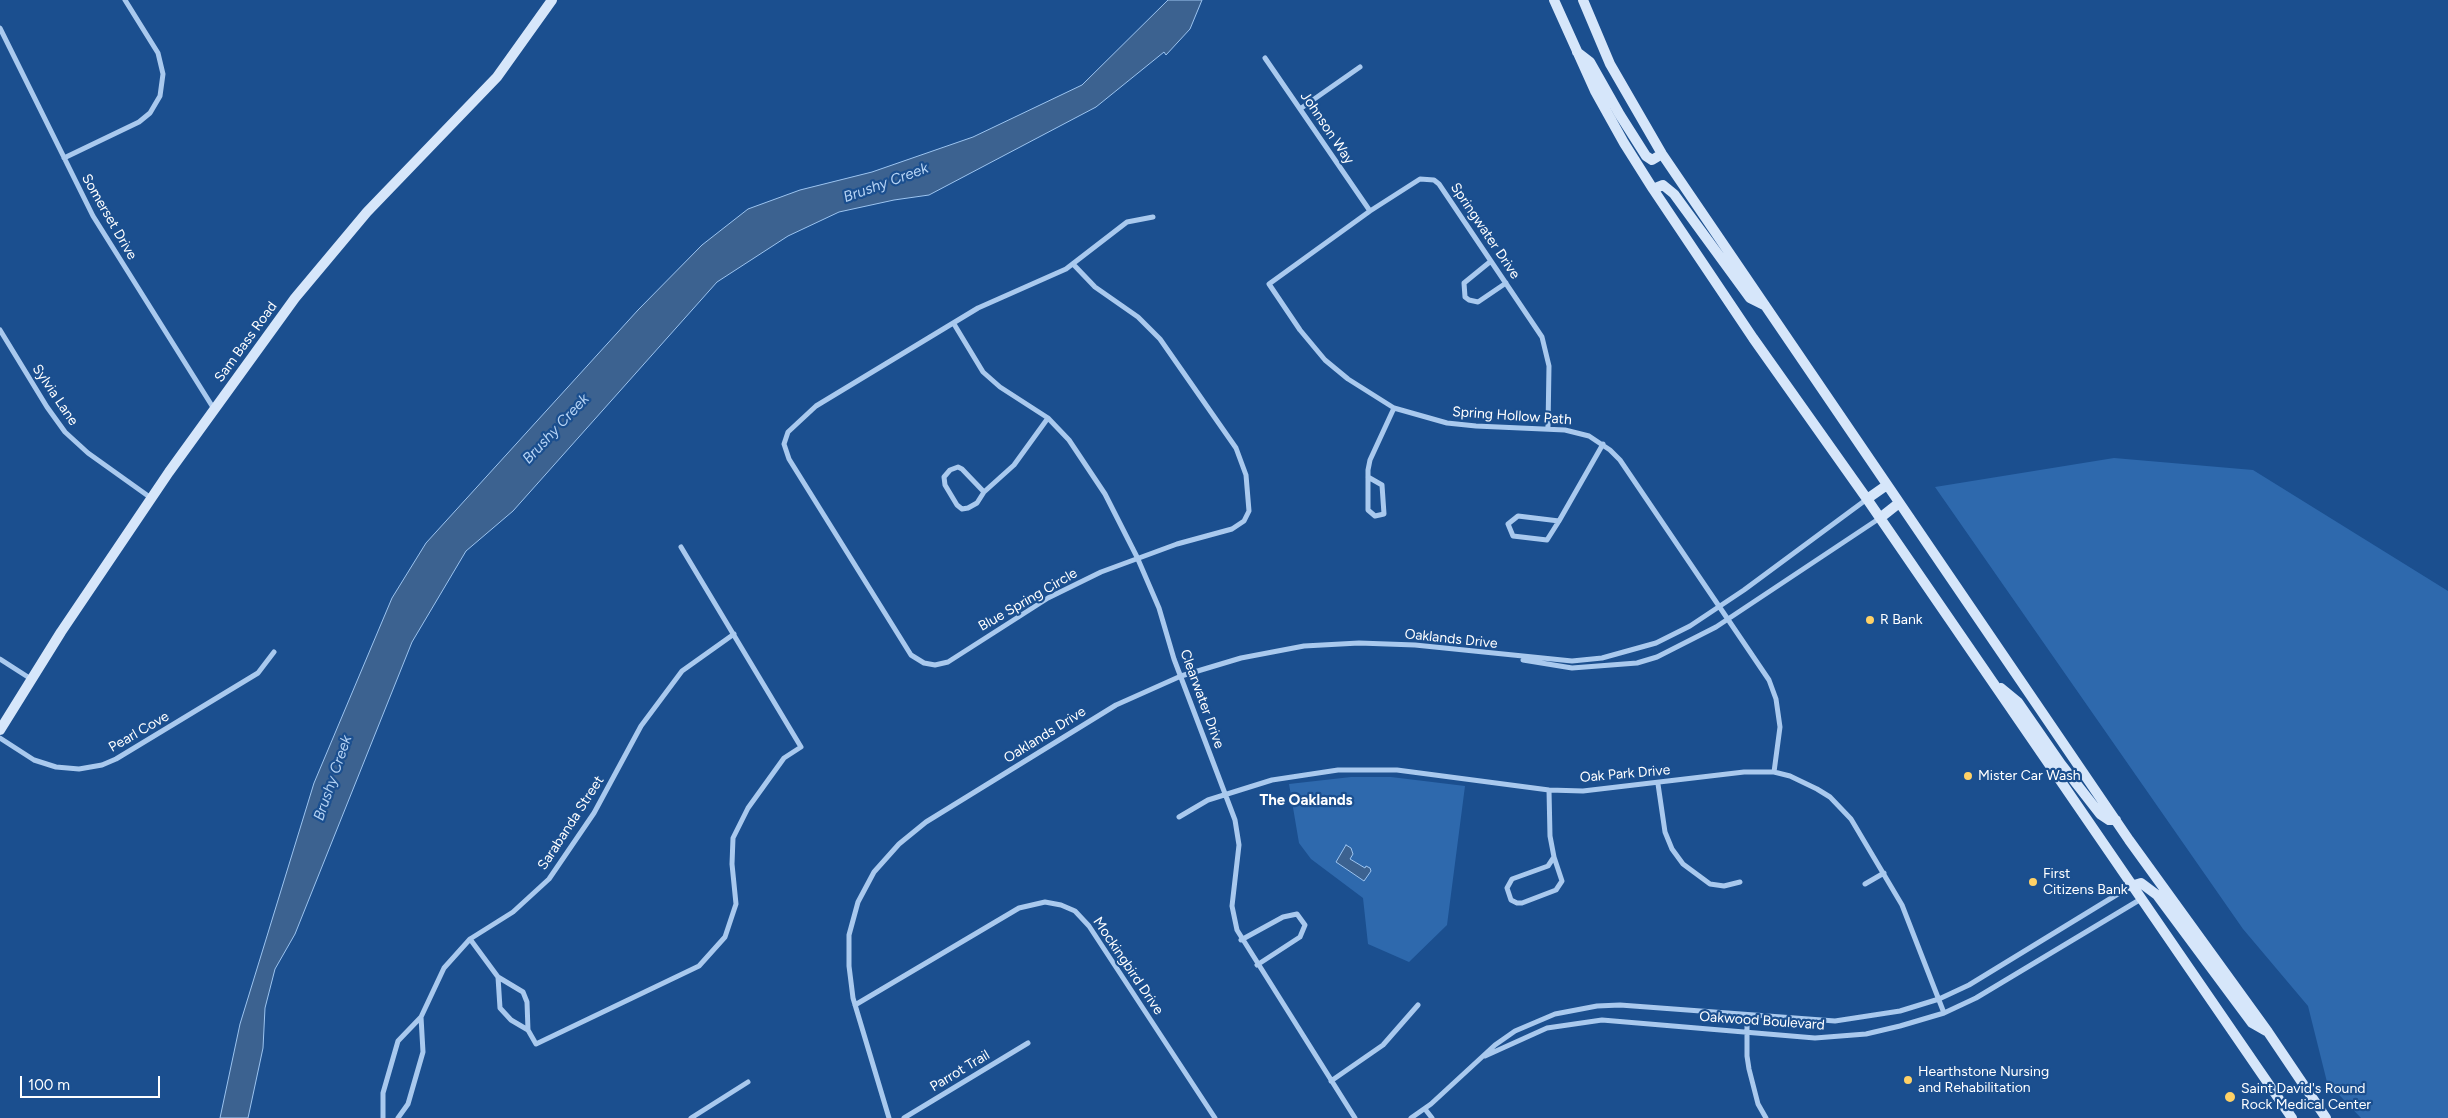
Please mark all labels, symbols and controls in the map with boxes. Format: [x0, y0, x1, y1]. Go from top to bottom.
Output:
street label: Johnson Way [1297, 88, 1357, 168]
water label: Brushy Creek [841, 159, 931, 207]
street label: Somerset Drive [78, 171, 140, 263]
street label: Springwater Drive [1447, 180, 1523, 282]
street label: Sam Bass Road [211, 298, 281, 386]
street label: Sylvia Lane [28, 361, 82, 429]
water label: Brushy Creek [519, 390, 593, 468]
street label: Spring Hollow Path [1452, 403, 1572, 429]
street label: Blue Spring Circle [976, 565, 1080, 635]
place label: R Bank [1880, 612, 1923, 628]
marker: R Bank [1864, 614, 1876, 626]
street label: Oaklands Drive [1404, 626, 1498, 652]
street label: Clearwater Drive [1176, 647, 1228, 751]
street label: Oaklands Drive [1001, 703, 1089, 767]
street label: Pearl Cove [106, 708, 172, 756]
water label: Brushy Creek [310, 733, 356, 823]
street label: Oak Park Drive [1579, 762, 1671, 786]
place label: Mister Car Wash [1978, 768, 2080, 784]
marker: Mister Car Wash [1962, 770, 1974, 782]
street label: Sarabanda Street [534, 773, 608, 873]
district label: The Oaklands [1259, 792, 1353, 810]
place label: First Citizens Bank [2043, 866, 2127, 899]
marker: First Citizens Bank [2027, 876, 2039, 888]
street label: Mockingbird Drive [1089, 914, 1167, 1018]
street label: Oakwood Boulevard [1699, 1008, 1825, 1034]
street label: Parrot Trail [927, 1047, 993, 1095]
place label: Hearthstone Nursing and Rehabilitation [1918, 1064, 2049, 1096]
scale bar [22, 1066, 162, 1098]
marker: Hearthstone Nursing and Rehabilitation [1902, 1074, 1914, 1086]
text: 100 m [28, 1076, 70, 1094]
place label: Saint David's Round Rock Medical Center [2241, 1081, 2371, 1114]
marker: Saint David's Round Rock Medical Center [2223, 1090, 2237, 1104]

